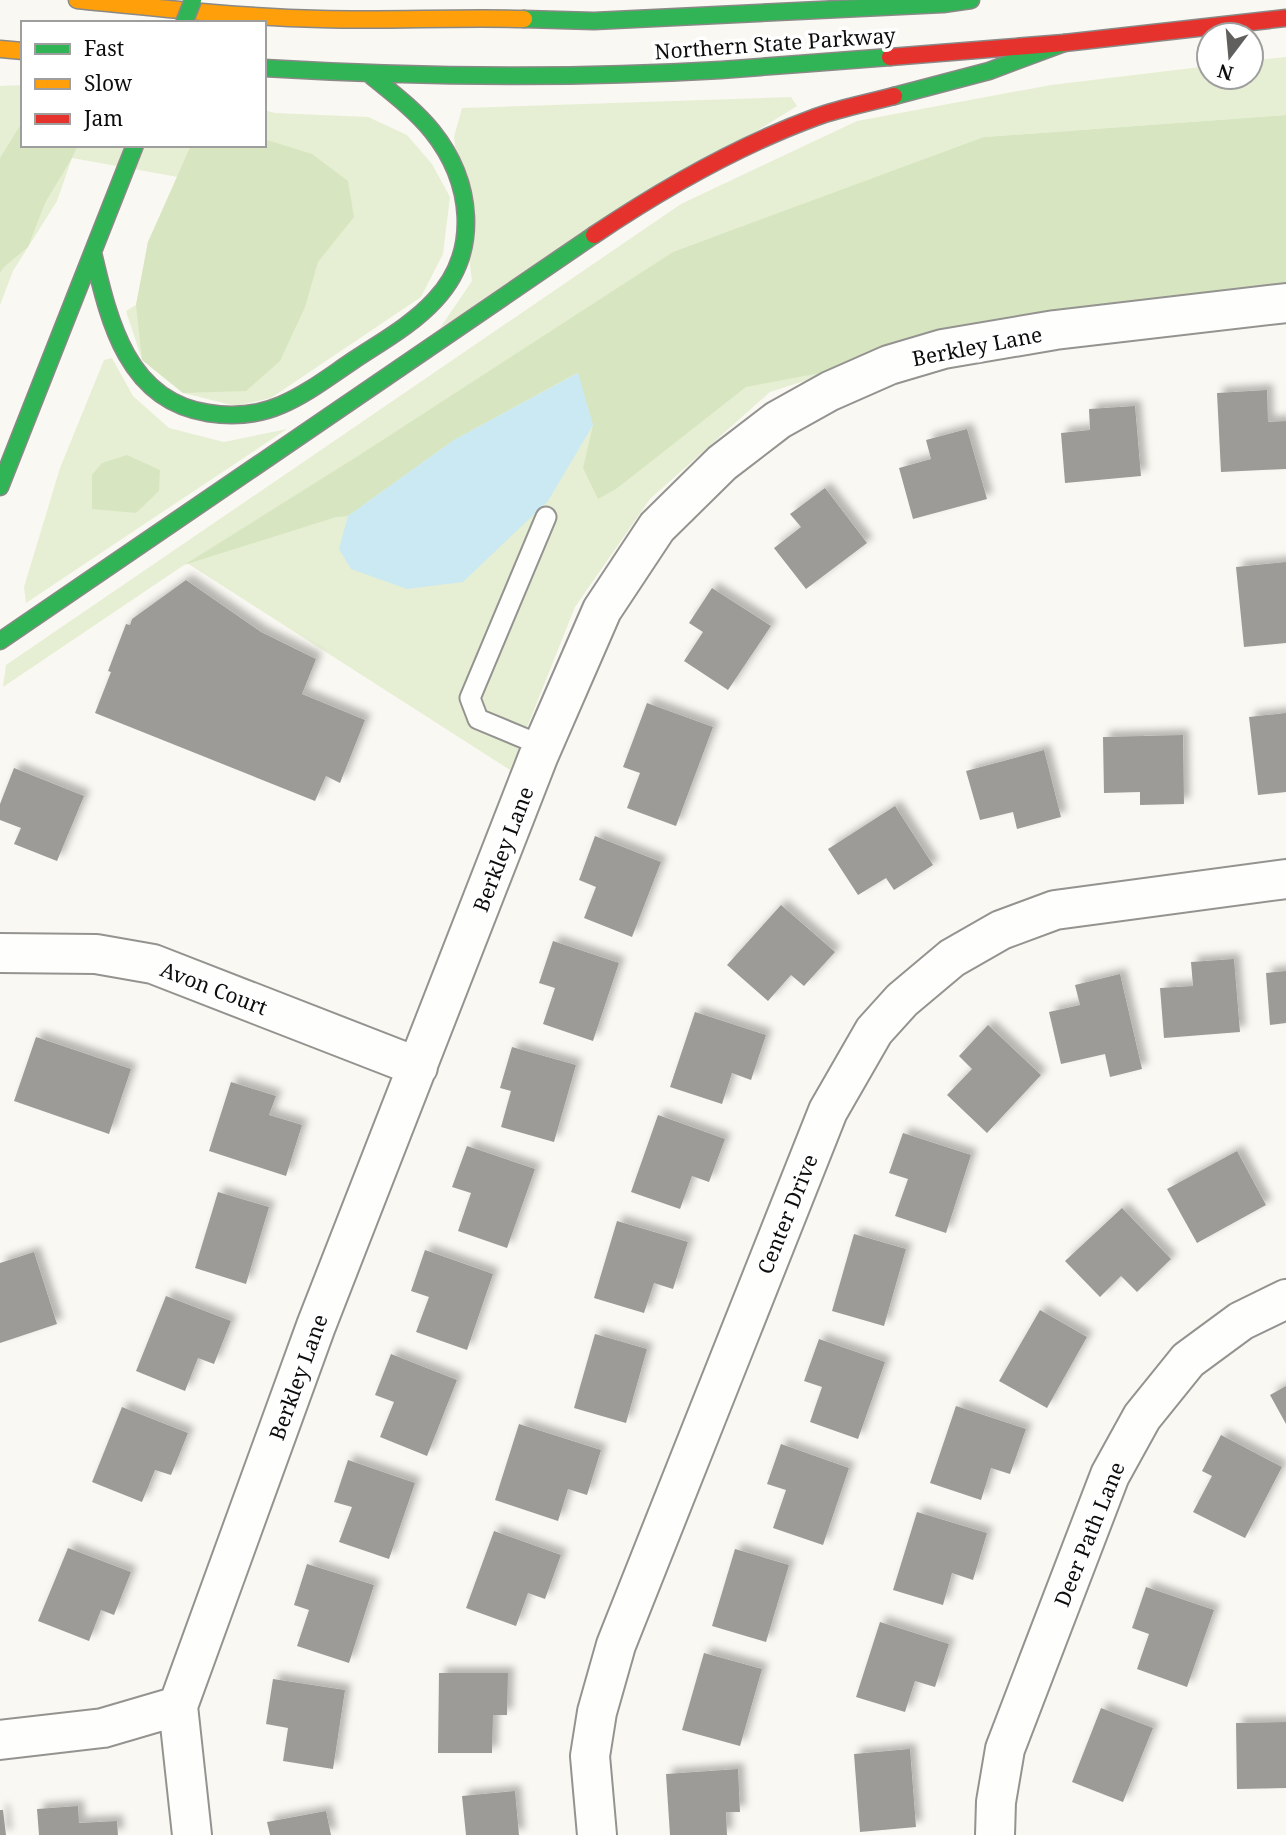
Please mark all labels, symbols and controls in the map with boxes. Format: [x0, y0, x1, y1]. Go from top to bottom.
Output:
legend [21, 21, 266, 147]
street label: Northern State Parkway [653, 21, 897, 65]
north arrow [1195, 21, 1265, 91]
text: Fast [84, 34, 124, 62]
text: N [1215, 58, 1236, 87]
text: Slow [84, 69, 133, 97]
text: Jam [83, 104, 123, 132]
street label: Berkley Lane [910, 320, 1044, 372]
street label: Berkley Lane [466, 782, 540, 916]
street label: Avon Court [156, 955, 272, 1021]
street label: Center Drive [750, 1150, 824, 1278]
street label: Berkley Lane [262, 1310, 334, 1444]
street label: Deer Path Lane [1047, 1458, 1131, 1610]

